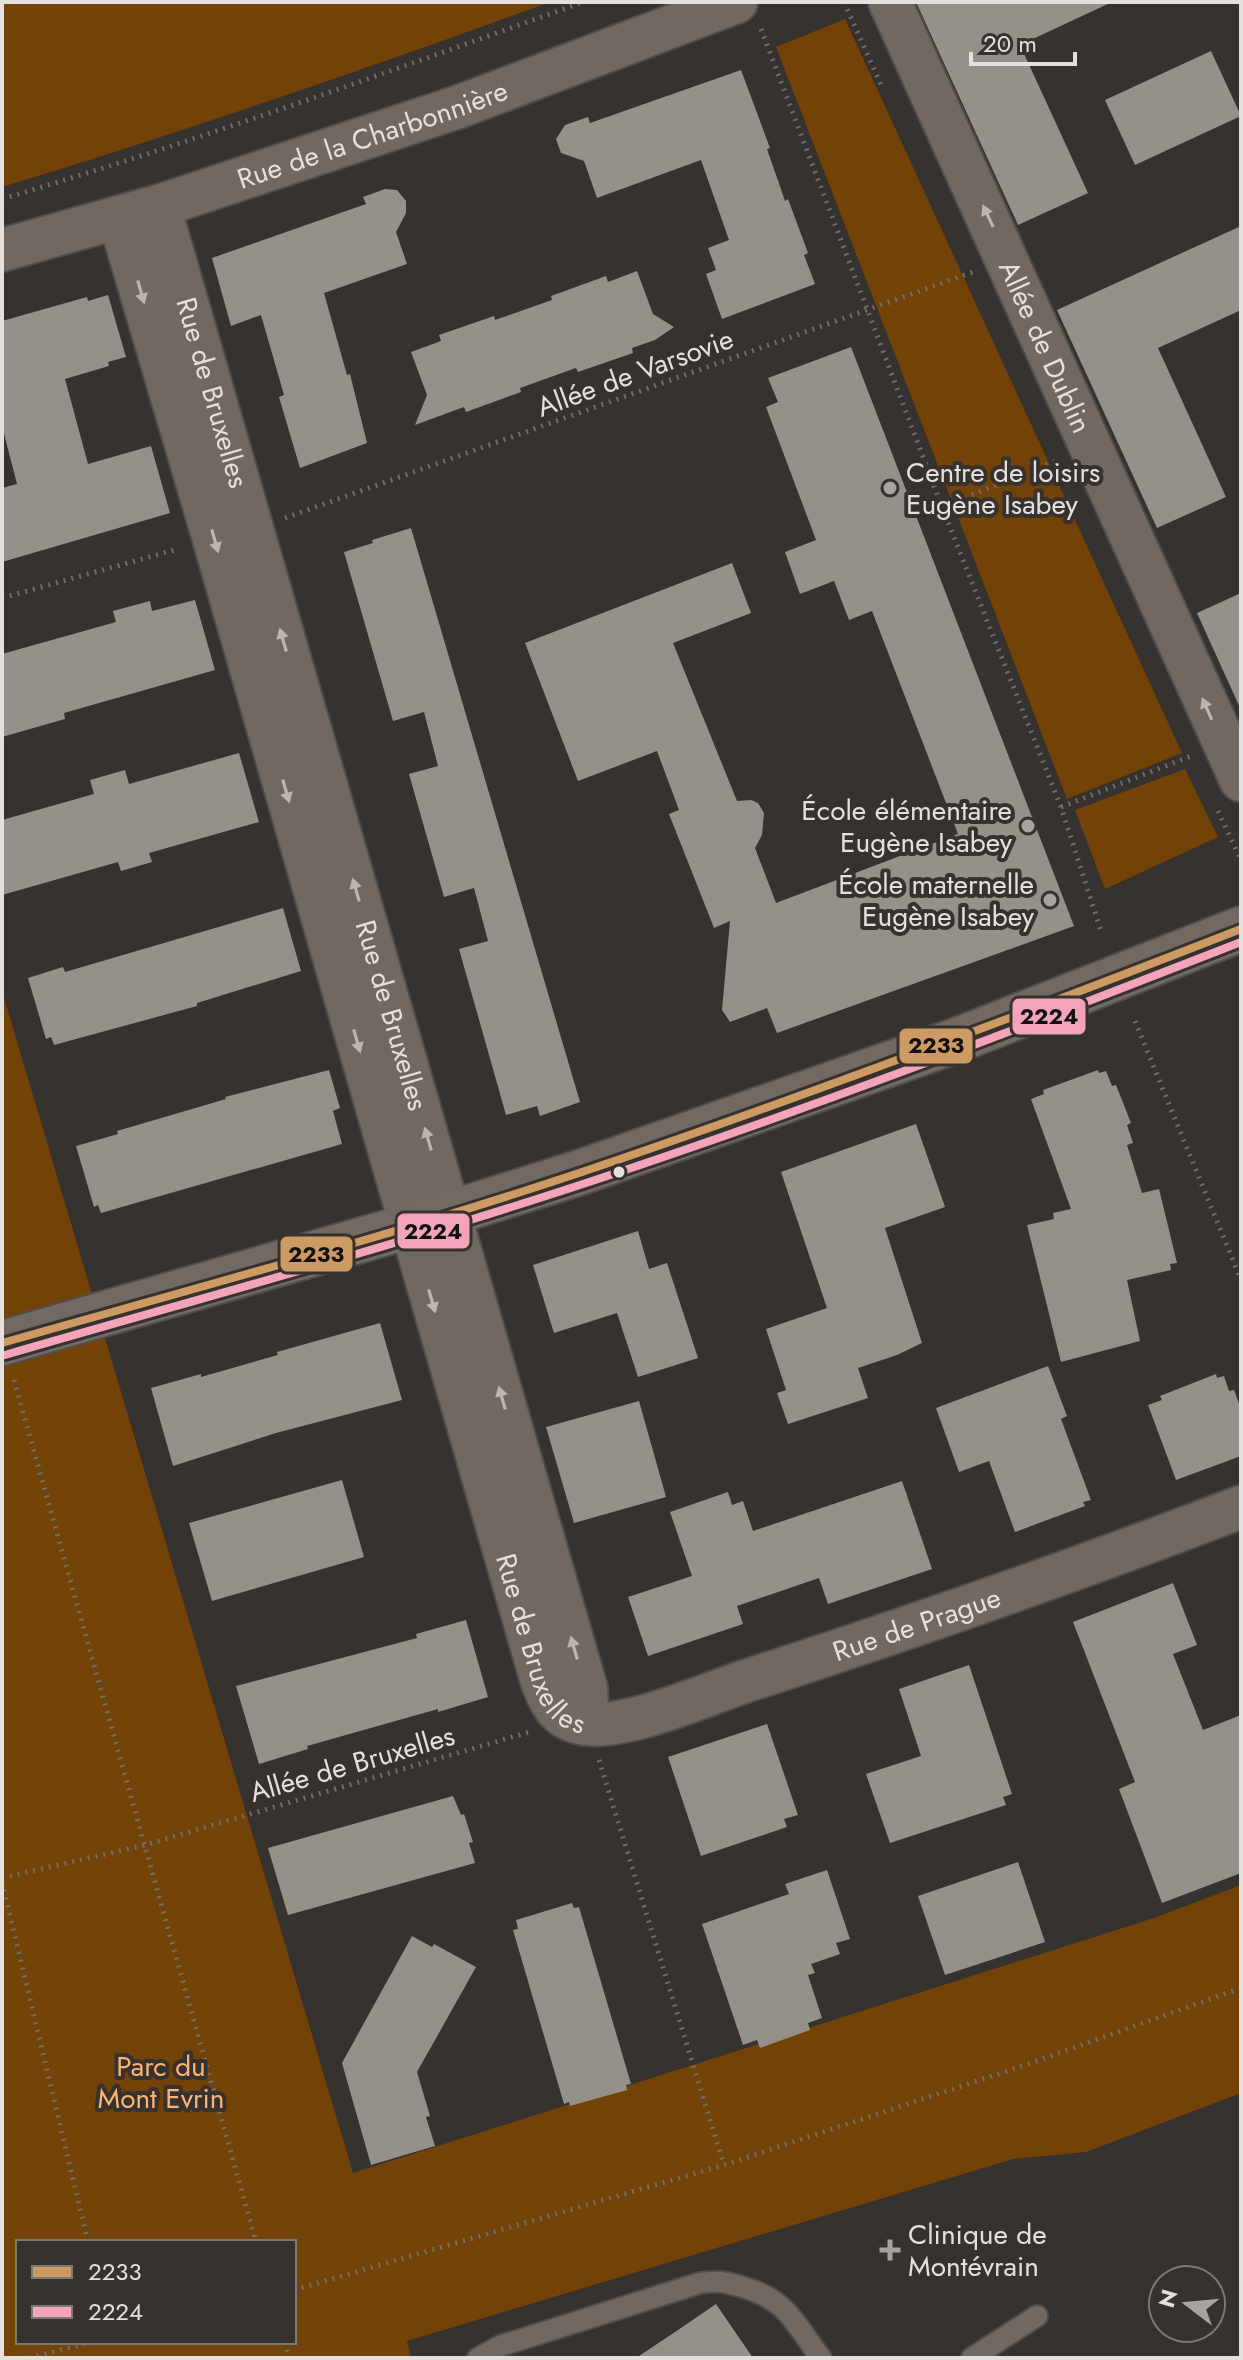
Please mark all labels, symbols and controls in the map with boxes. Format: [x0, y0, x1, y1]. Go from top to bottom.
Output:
scale bar [971, 16, 1075, 66]
text: 20 m [983, 26, 1037, 61]
street label: Rue de la Charbonnière [232, 70, 514, 199]
one-way arrow [981, 204, 995, 228]
street label: Allée de Dublin [989, 254, 1102, 440]
one-way arrow [135, 280, 148, 304]
street label: Rue de Bruxelles [166, 292, 260, 492]
street label: Allée de Varsovie [531, 318, 739, 428]
place label: Centre de loisirs Eugène Isabey [906, 452, 1100, 525]
marker: Centre de loisirs Eugène Isabey [881, 479, 899, 497]
one-way arrow [209, 530, 222, 554]
one-way arrow [276, 628, 289, 652]
one-way arrow [1201, 697, 1214, 721]
one-way arrow [280, 780, 293, 804]
place label: École élémentaire Eugène Isabey [801, 790, 1013, 863]
marker: École élémentaire Eugène Isabey [1019, 817, 1037, 835]
place label: École maternelle Eugène Isabey [838, 864, 1035, 937]
one-way arrow [349, 877, 361, 902]
marker: École maternelle Eugène Isabey [1041, 891, 1059, 909]
street label: Rue de Bruxelles [345, 915, 439, 1115]
line badge: 2224 [1011, 997, 1087, 1036]
text: 2224 [1020, 1000, 1078, 1032]
line badge: 2233 [898, 1027, 974, 1065]
one-way arrow [352, 1029, 364, 1054]
text: 2233 [908, 1029, 964, 1061]
one-way arrow [421, 1127, 434, 1151]
unlabelled marker [611, 1164, 627, 1180]
line badge: 2224 [396, 1212, 471, 1250]
text: 2224 [404, 1215, 462, 1247]
line badge: 2233 [279, 1235, 354, 1273]
text: 2233 [288, 1238, 344, 1270]
one-way arrow [426, 1289, 438, 1314]
one-way arrow [496, 1386, 508, 1411]
street label: Rue de Bruxelles [486, 1548, 590, 1744]
street label: Rue de Prague [827, 1576, 1006, 1672]
one-way arrow [567, 1636, 580, 1660]
street label: Allée de Bruxelles [245, 1715, 459, 1813]
park label: Parc du Mont Evrin [97, 2046, 225, 2119]
place label: Clinique de Montévrain [908, 2214, 1047, 2287]
marker: Clinique de Montévrain [879, 2239, 901, 2261]
legend [16, 2240, 296, 2344]
text: 2233 [88, 2254, 142, 2289]
north arrow [1147, 2264, 1227, 2344]
text: N [1150, 2286, 1186, 2311]
text: 2224 [88, 2294, 143, 2329]

